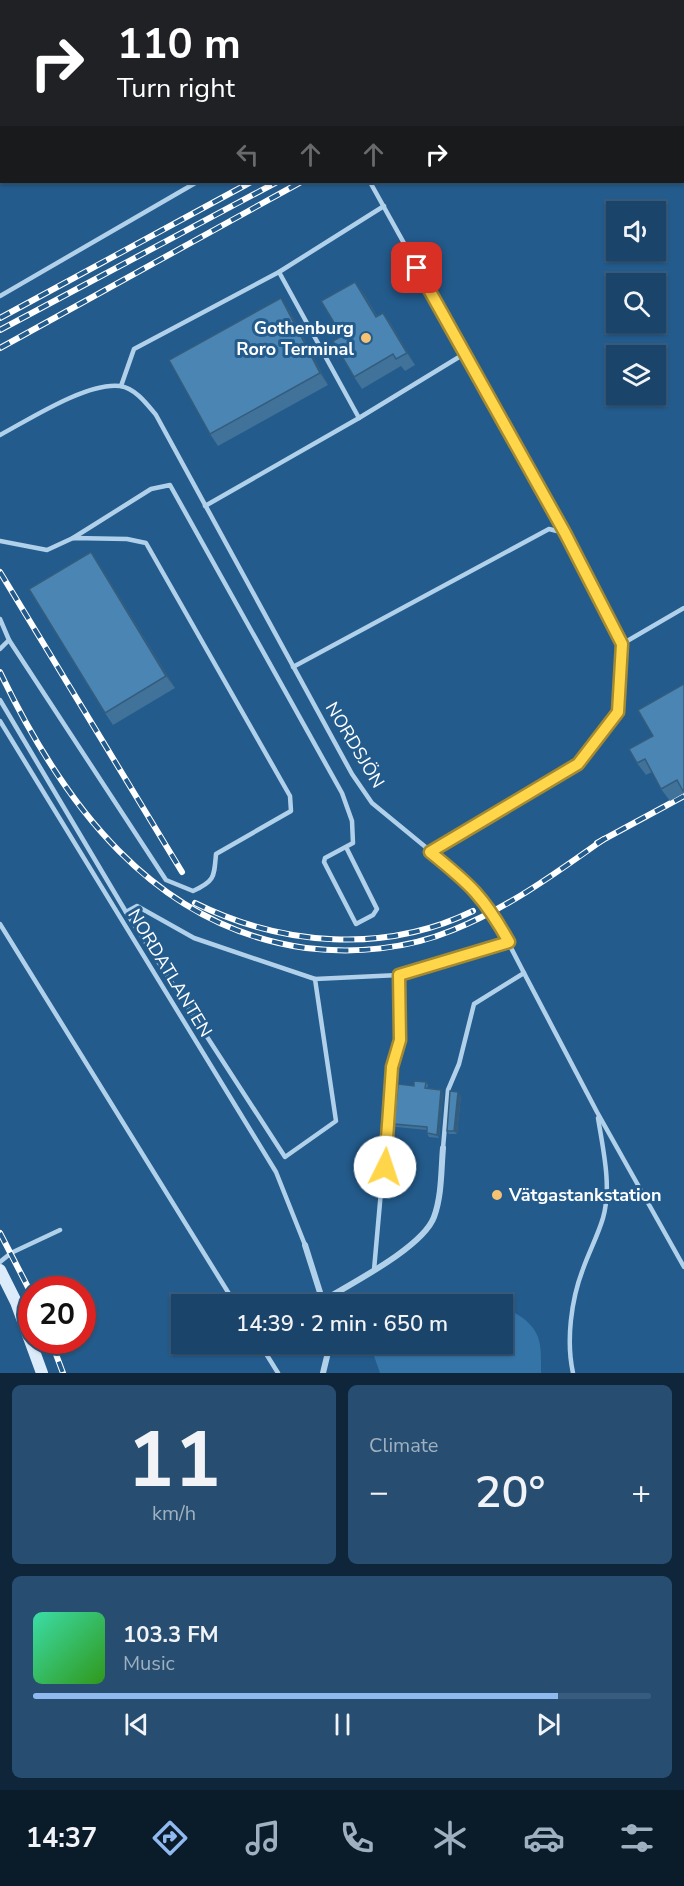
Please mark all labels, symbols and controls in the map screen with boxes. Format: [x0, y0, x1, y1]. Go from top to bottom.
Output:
text: 110 m [117, 16, 241, 73]
icon: right [18, 24, 96, 102]
text: Turn right [117, 70, 235, 107]
icon: left [231, 138, 264, 171]
icon: ahead [294, 138, 327, 171]
icon: ahead [357, 138, 390, 171]
icon: right [420, 138, 453, 171]
map controls [606, 201, 666, 405]
button: sound [606, 201, 666, 261]
pin [391, 242, 442, 293]
icon: arrive [400, 251, 433, 284]
button: search [606, 273, 666, 333]
place label: Gothenburg Roro Terminal [236, 316, 354, 361]
marker: Gothenburg Roro Terminal [359, 331, 373, 345]
button: layers [606, 345, 666, 405]
street label: NORDSJÖN [320, 698, 390, 792]
street label: NORDATLANTEN [122, 905, 218, 1041]
position arrow [353, 1135, 417, 1199]
place label: Vätgastankstation [508, 1183, 661, 1207]
marker: Vätgastankstation [490, 1188, 504, 1202]
speed limit sign: 20 [18, 1276, 96, 1354]
text: 14:39 · 2 min · 650 m [236, 1309, 448, 1339]
text: 11 [127, 1407, 221, 1514]
text: Climate [369, 1432, 438, 1459]
text: 20° [475, 1462, 545, 1523]
text: − [369, 1470, 389, 1515]
text: + [631, 1470, 651, 1515]
text: km/h [152, 1500, 196, 1527]
text: 103.3 FM [123, 1620, 219, 1650]
text: Music [123, 1650, 175, 1677]
icon: previous [120, 1708, 153, 1741]
icon: pause [326, 1708, 359, 1741]
icon: next [532, 1708, 565, 1741]
icon: directions [149, 1817, 191, 1859]
icon: music [242, 1817, 284, 1859]
icon: phone [336, 1817, 378, 1859]
icon: climate [429, 1817, 471, 1859]
icon: car [523, 1817, 565, 1859]
icon: filters [616, 1817, 658, 1859]
text: 14:37 [26, 1820, 97, 1857]

